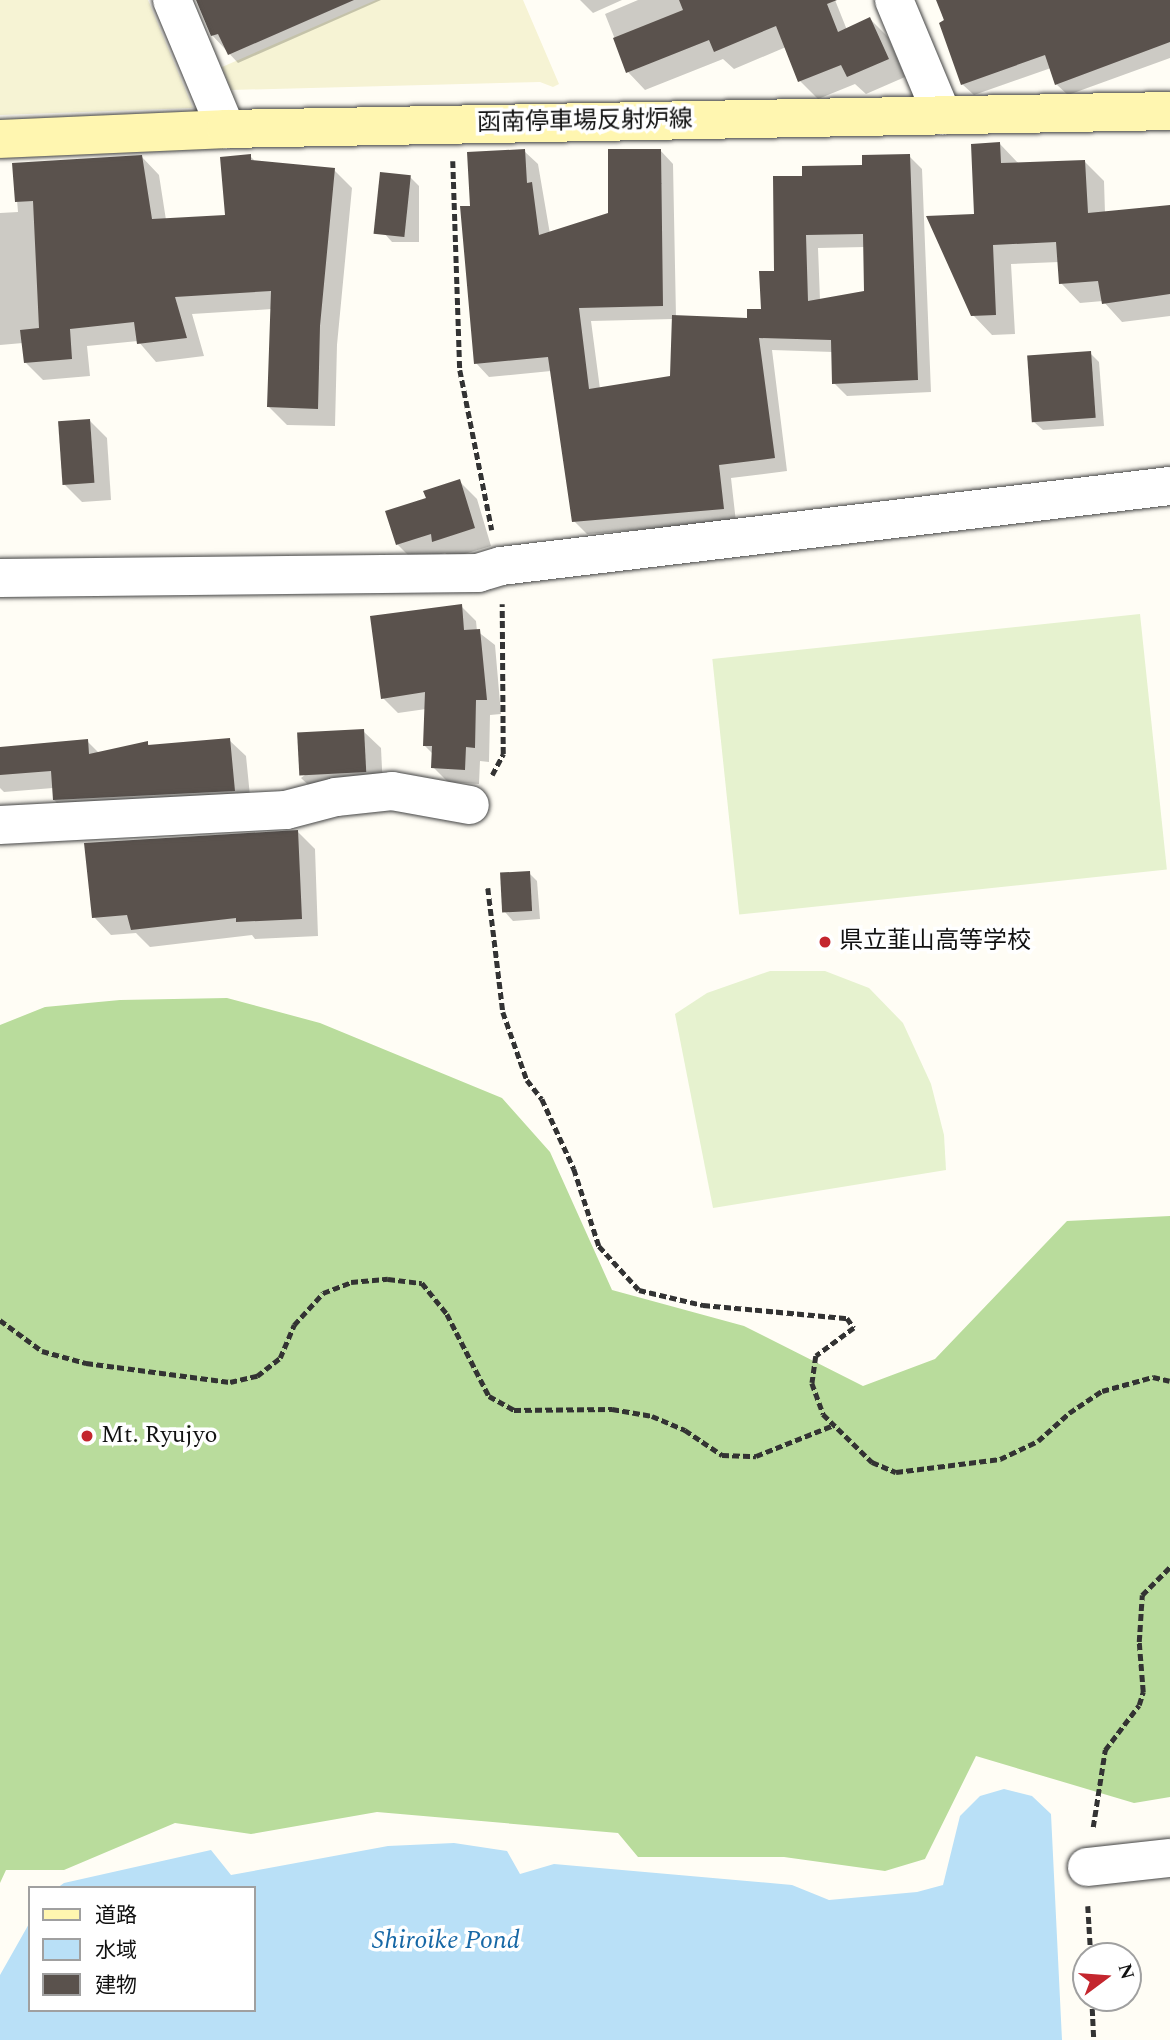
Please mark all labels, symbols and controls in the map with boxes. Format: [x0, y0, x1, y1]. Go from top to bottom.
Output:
street label: 函南停車場反射炉線 [477, 106, 693, 138]
place label: 県立韮山高等学校 [839, 928, 1031, 956]
marker: 県立韮山高等学校 [817, 934, 833, 950]
place label: Mt. Ryujyo [101, 1422, 217, 1450]
marker: Mt. Ryujyo [79, 1428, 95, 1444]
legend [28, 1886, 256, 2012]
text: 道路 [95, 1900, 137, 1932]
water label: Shiroike Pond [372, 1925, 520, 1957]
text: 水域 [95, 1935, 137, 1967]
north arrow [1072, 1942, 1142, 2012]
text: N [1110, 1960, 1142, 1983]
text: 建物 [95, 1970, 137, 2002]

